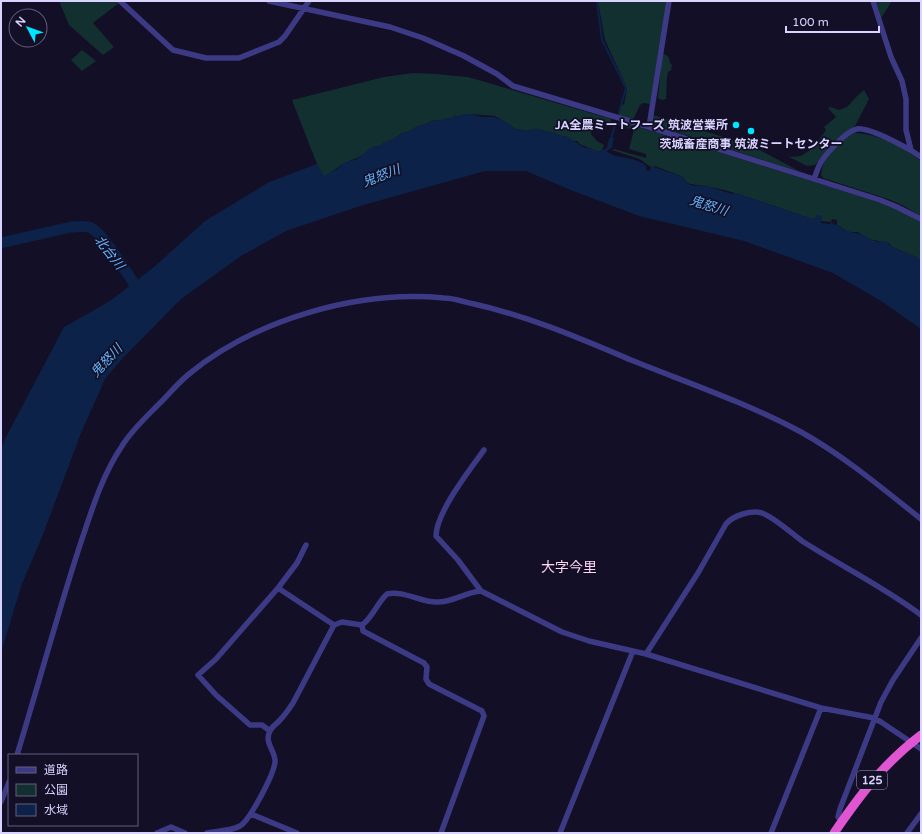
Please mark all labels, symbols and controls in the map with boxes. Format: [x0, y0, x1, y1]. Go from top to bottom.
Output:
north arrow [8, 8, 48, 48]
scale bar [786, 8, 879, 34]
text: N [13, 14, 29, 29]
text: 100 m [792, 15, 829, 29]
place label: JA全農ミートフーズ 筑波営業所 [554, 118, 728, 132]
marker: JA全農ミートフーズ 筑波営業所 [731, 120, 741, 130]
marker: 茨城畜産商事 筑波ミートセンター [746, 126, 756, 136]
place label: 茨城畜産商事 筑波ミートセンター [659, 137, 843, 151]
water label: 鬼怒川 [360, 161, 404, 190]
water label: 鬼怒川 [688, 193, 732, 220]
water label: 北台川 [91, 232, 129, 274]
water label: 鬼怒川 [88, 340, 127, 380]
district label: 大字今里 [541, 559, 597, 576]
legend [8, 754, 138, 826]
text: 道路 [44, 763, 68, 777]
road number: 125 [857, 771, 887, 789]
text: 公園 [44, 783, 68, 797]
text: 水域 [44, 803, 68, 817]

